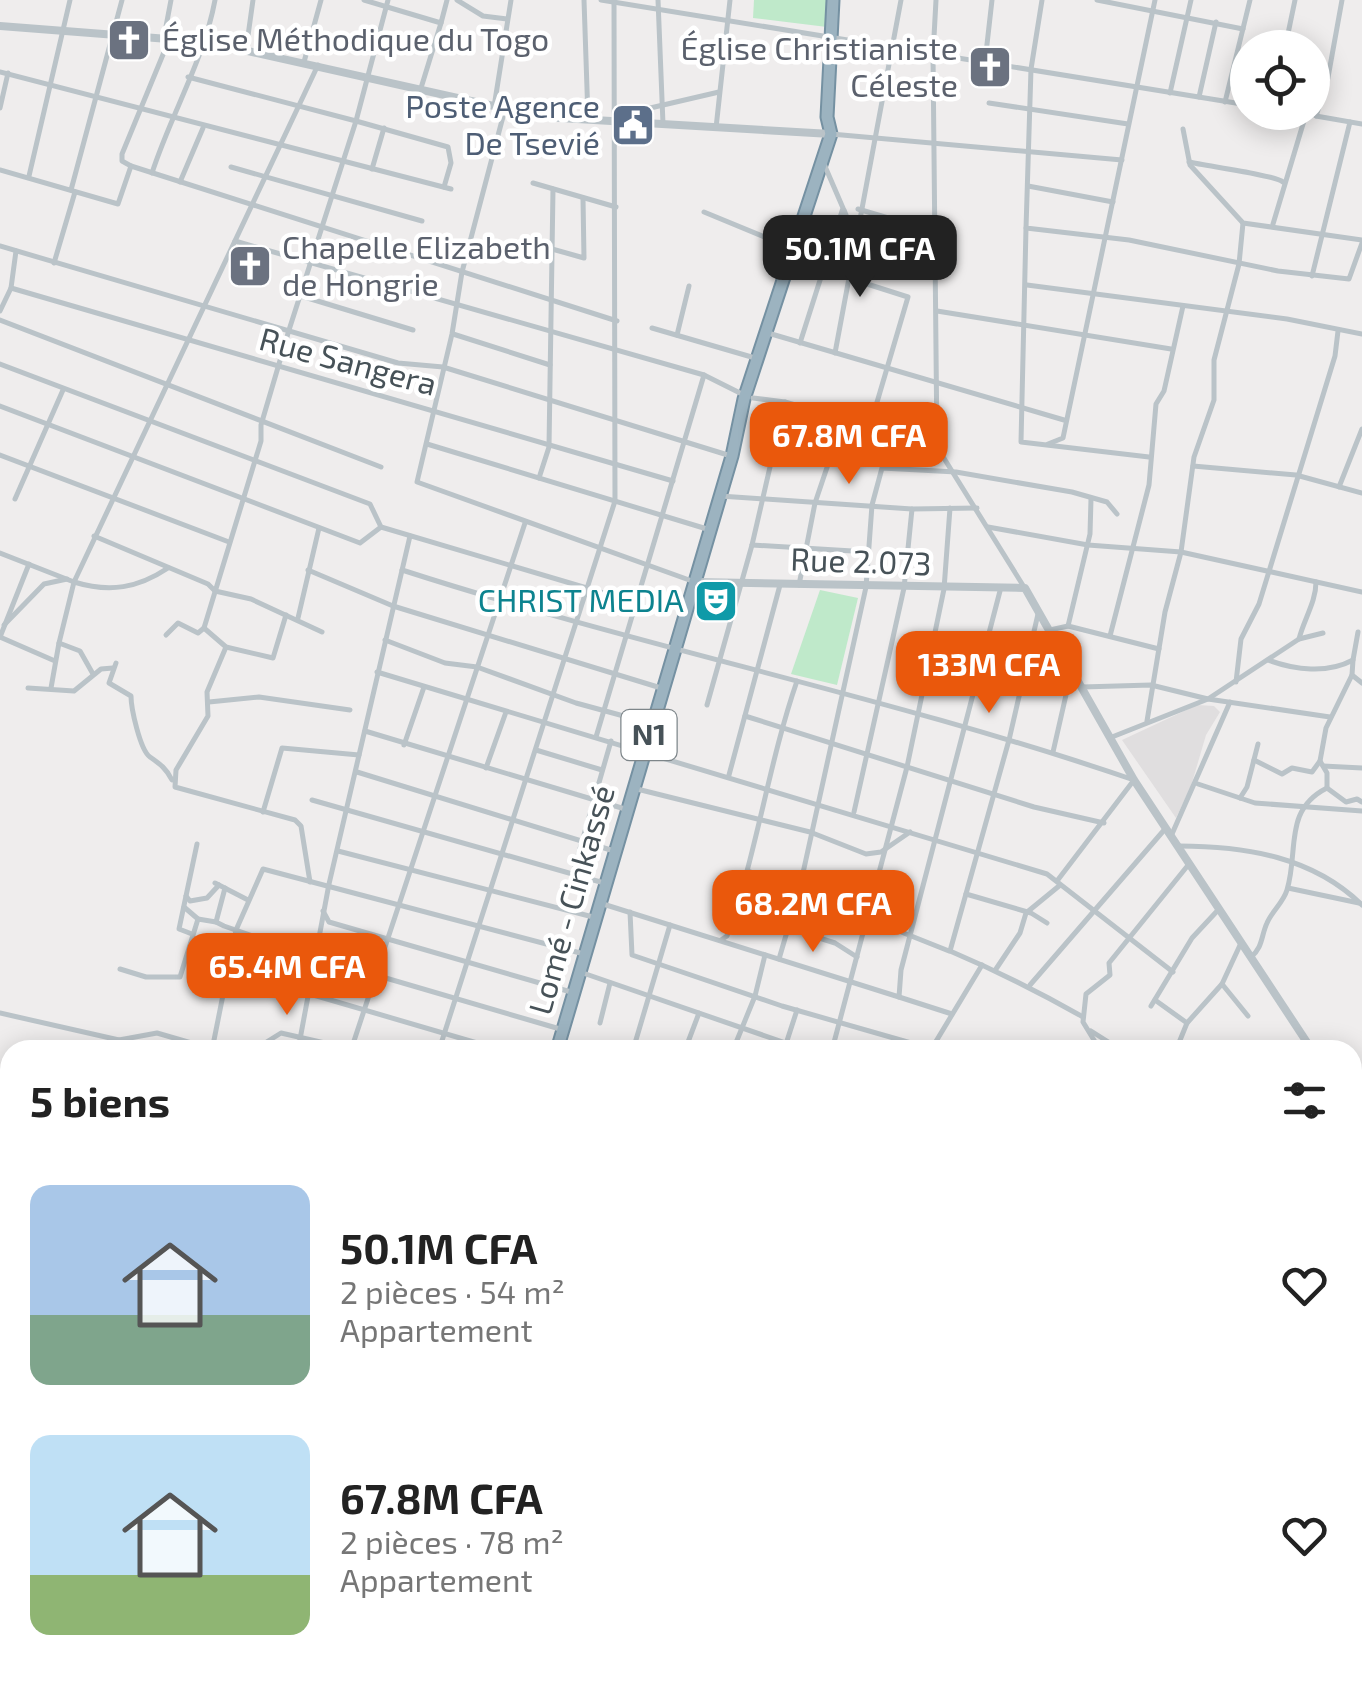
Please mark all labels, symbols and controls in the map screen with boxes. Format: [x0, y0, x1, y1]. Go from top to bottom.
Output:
church icon: Église Méthodique du Togo [106, 17, 152, 63]
place label: Église Méthodique du Togo [162, 19, 549, 57]
place label: Église Christianiste Céleste [680, 28, 958, 103]
map controls [1230, 30, 1330, 130]
button: locate [1230, 30, 1330, 130]
church icon: Église Christianiste Céleste [967, 44, 1013, 90]
place label: Poste Agence De Tsevié [405, 86, 600, 161]
public building icon: Poste Agence De Tsevié [610, 102, 656, 148]
pin: 50.1M CFA [746, 215, 974, 300]
place label: Chapelle Elizabeth de Hongrie [282, 227, 551, 302]
text: 50.1M CFA [785, 228, 935, 266]
church icon: Chapelle Elizabeth de Hongrie [227, 243, 273, 289]
street label: Rue Sangera [256, 318, 441, 402]
pin: 67.8M CFA [735, 402, 963, 487]
text: 67.8M CFA [772, 415, 926, 453]
street label: Rue 2.073 [790, 539, 932, 581]
theatre icon: CHRIST MEDIA [693, 578, 739, 624]
place label: CHRIST MEDIA [478, 580, 684, 618]
pin: 133M CFA [886, 631, 1092, 716]
text: 133M CFA [918, 644, 1060, 682]
road number: N1 [622, 710, 676, 760]
street label: Lomé - Cinkassé [519, 780, 621, 1018]
pin: 68.2M CFA [699, 870, 927, 955]
text: 68.2M CFA [734, 883, 892, 921]
pin: 65.4M CFA [173, 933, 401, 1018]
text: 65.4M CFA [209, 946, 365, 984]
icon: filters [1277, 1073, 1332, 1128]
text: 5 biens [30, 1075, 170, 1125]
text: 50.1M CFA [340, 1222, 537, 1272]
icon: home [110, 1225, 230, 1345]
icon: heart [1277, 1258, 1332, 1313]
text: 2 pièces · 54 m² [340, 1272, 565, 1310]
text: Appartement [340, 1310, 533, 1348]
text: 67.8M CFA [340, 1472, 543, 1522]
icon: home [110, 1475, 230, 1595]
icon: heart [1277, 1508, 1332, 1563]
text: 2 pièces · 78 m² [340, 1522, 564, 1560]
text: Appartement [340, 1560, 533, 1598]

